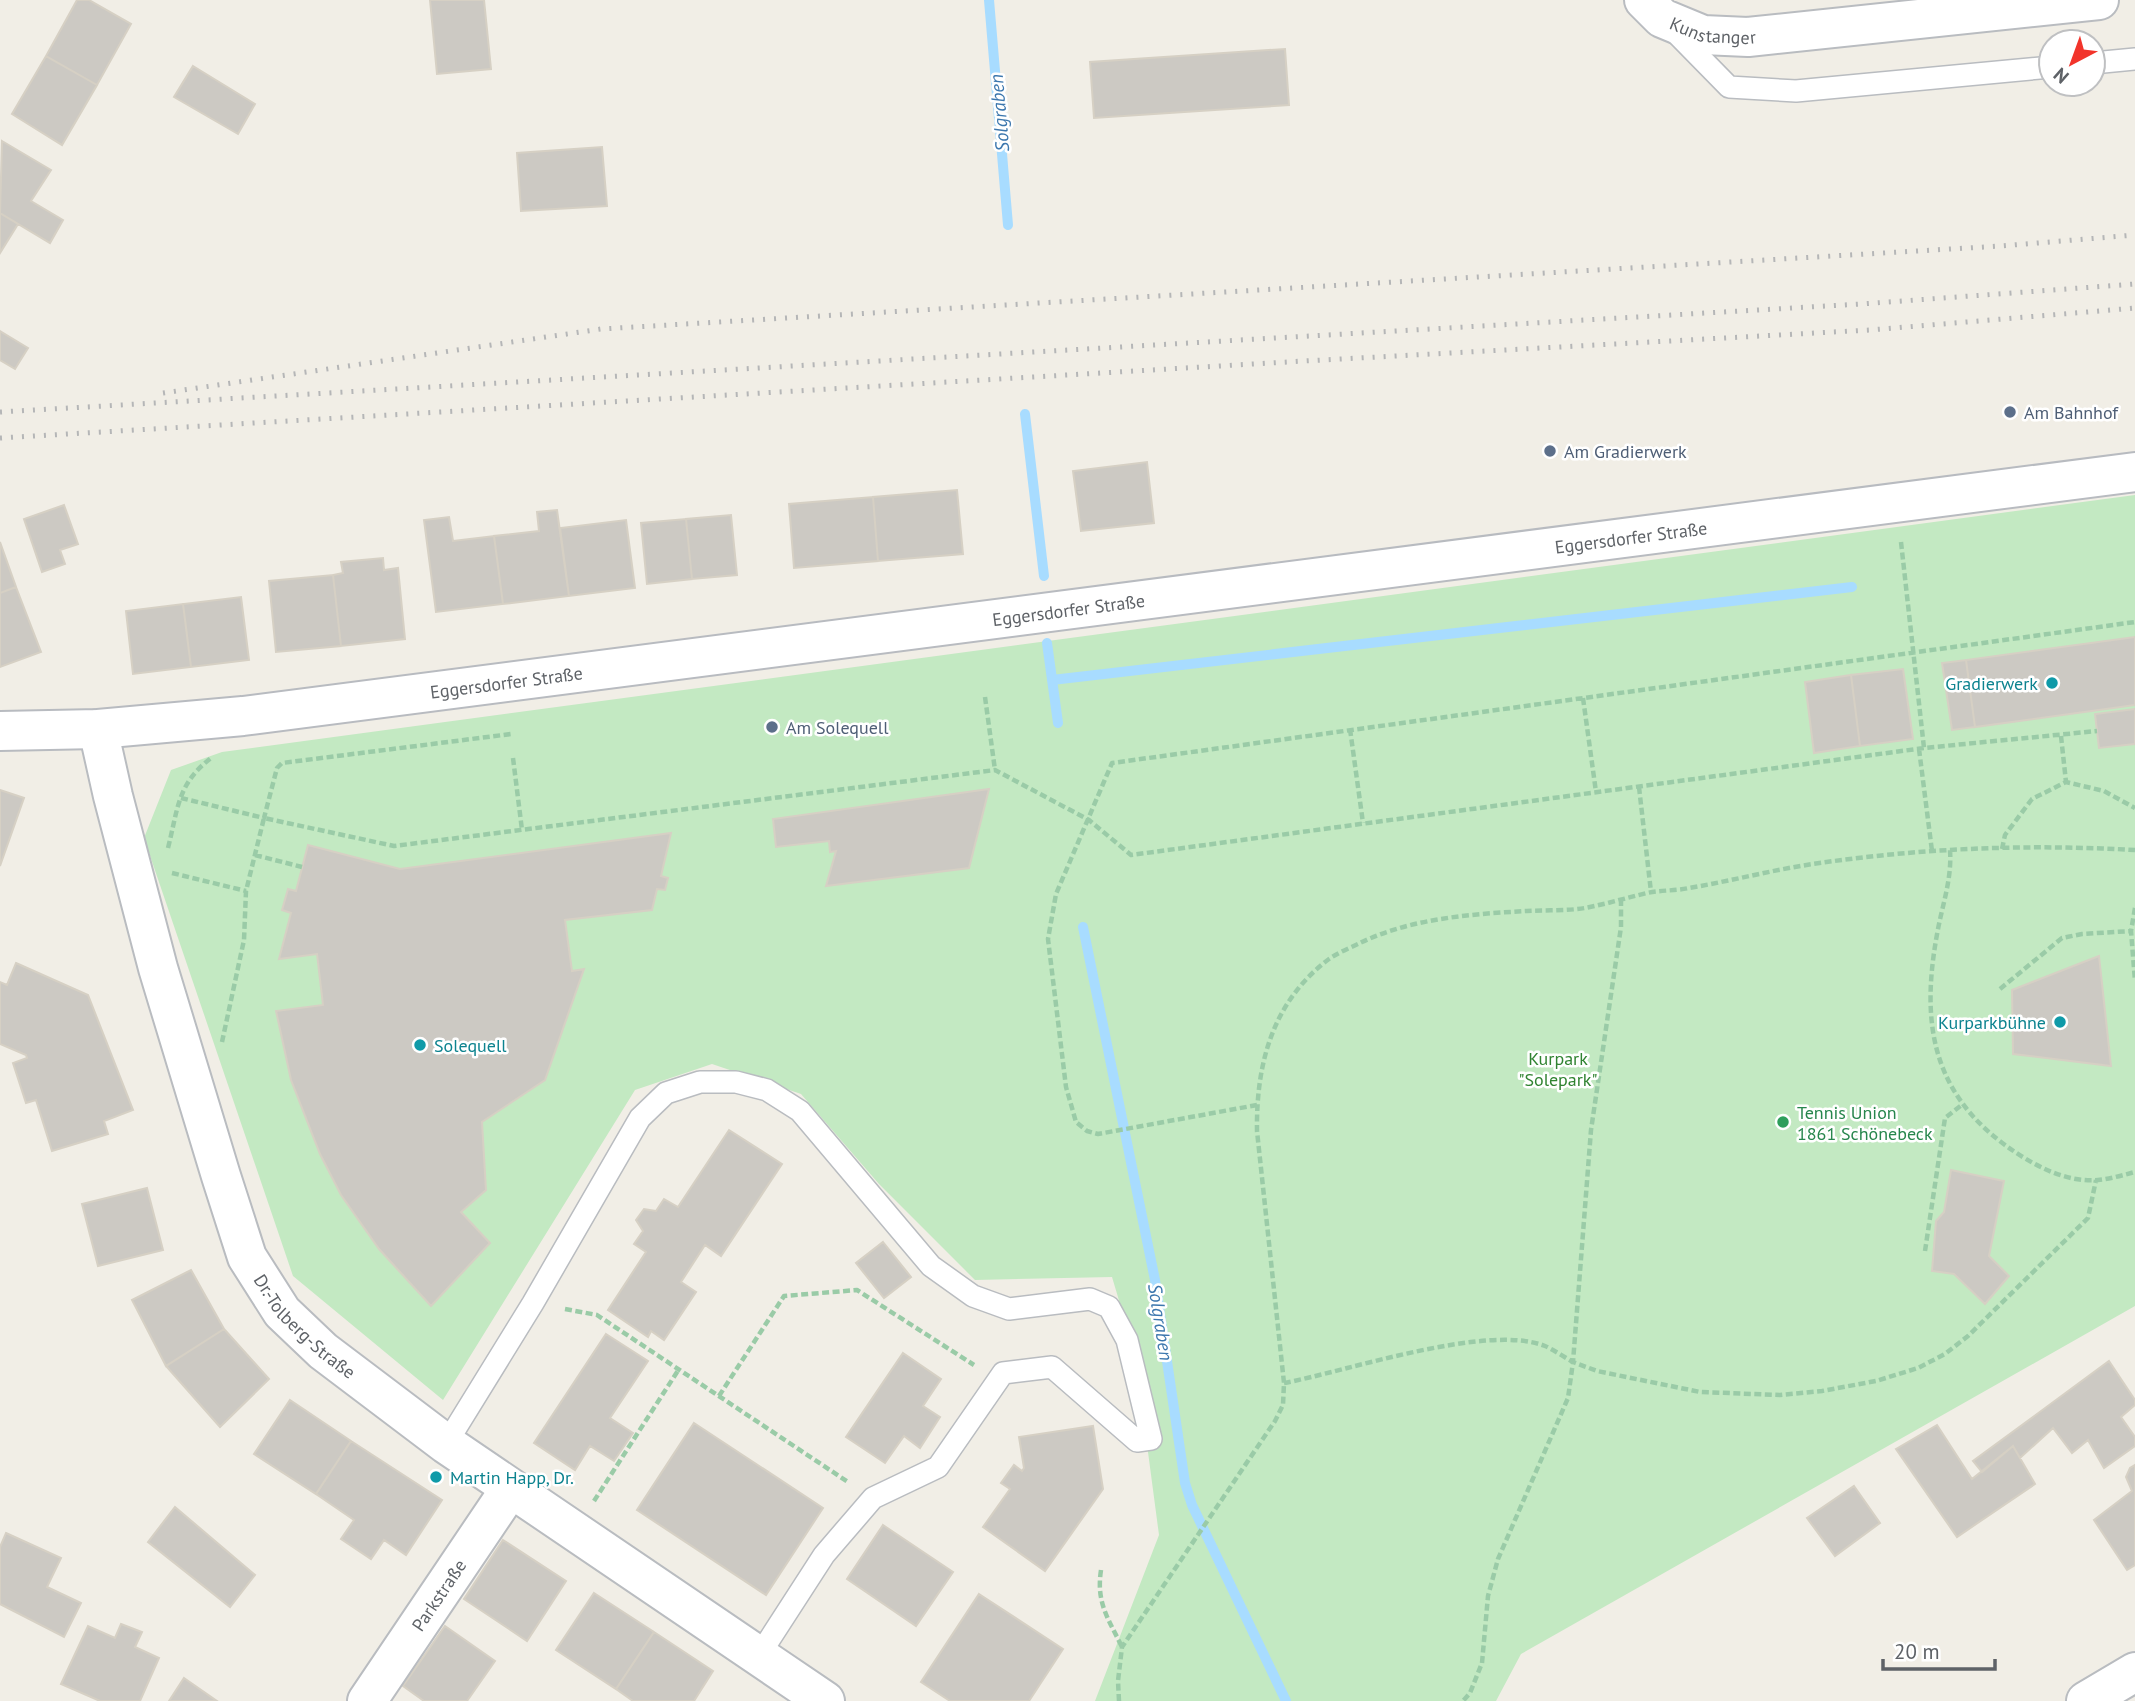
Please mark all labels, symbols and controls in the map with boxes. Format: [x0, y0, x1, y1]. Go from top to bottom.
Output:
street label: Kunstanger [1667, 11, 1757, 49]
north arrow [2037, 28, 2107, 98]
text: N [2048, 63, 2073, 89]
water label: Solgraben [984, 73, 1014, 153]
place label: Am Bahnhof [2024, 401, 2119, 424]
marker: Am Bahnhof [2002, 404, 2018, 420]
place label: Am Gradierwerk [1564, 440, 1687, 463]
marker: Am Gradierwerk [1542, 443, 1558, 459]
street label: Eggersdorfer Straße [1553, 516, 1709, 558]
street label: Eggersdorfer Straße [991, 588, 1146, 631]
street label: Eggersdorfer Straße [429, 661, 584, 703]
place label: Gradierwerk [1945, 672, 2038, 695]
marker: Gradierwerk [2044, 675, 2060, 691]
place label: Am Solequell [786, 716, 889, 739]
marker: Am Solequell [764, 719, 780, 735]
place label: Kurparkbühne [1938, 1011, 2046, 1034]
marker: Kurparkbühne [2052, 1014, 2068, 1030]
place label: Solequell [434, 1034, 507, 1057]
marker: Solequell [412, 1037, 428, 1053]
park label: Kurpark "Solepark" [1518, 1047, 1598, 1091]
place label: Tennis Union 1861 Schönebeck [1797, 1101, 1933, 1145]
marker: Tennis Union 1861 Schönebeck [1775, 1114, 1791, 1130]
street label: Dr.-Tolberg-Straße [249, 1270, 360, 1383]
water label: Solgraben [1143, 1282, 1179, 1362]
place label: Martin Happ, Dr. [450, 1466, 574, 1489]
marker: Martin Happ, Dr. [428, 1469, 444, 1485]
street label: Parkstraße [406, 1555, 471, 1635]
scale bar [1883, 1628, 1995, 1672]
text: 20 m [1894, 1638, 1940, 1665]

